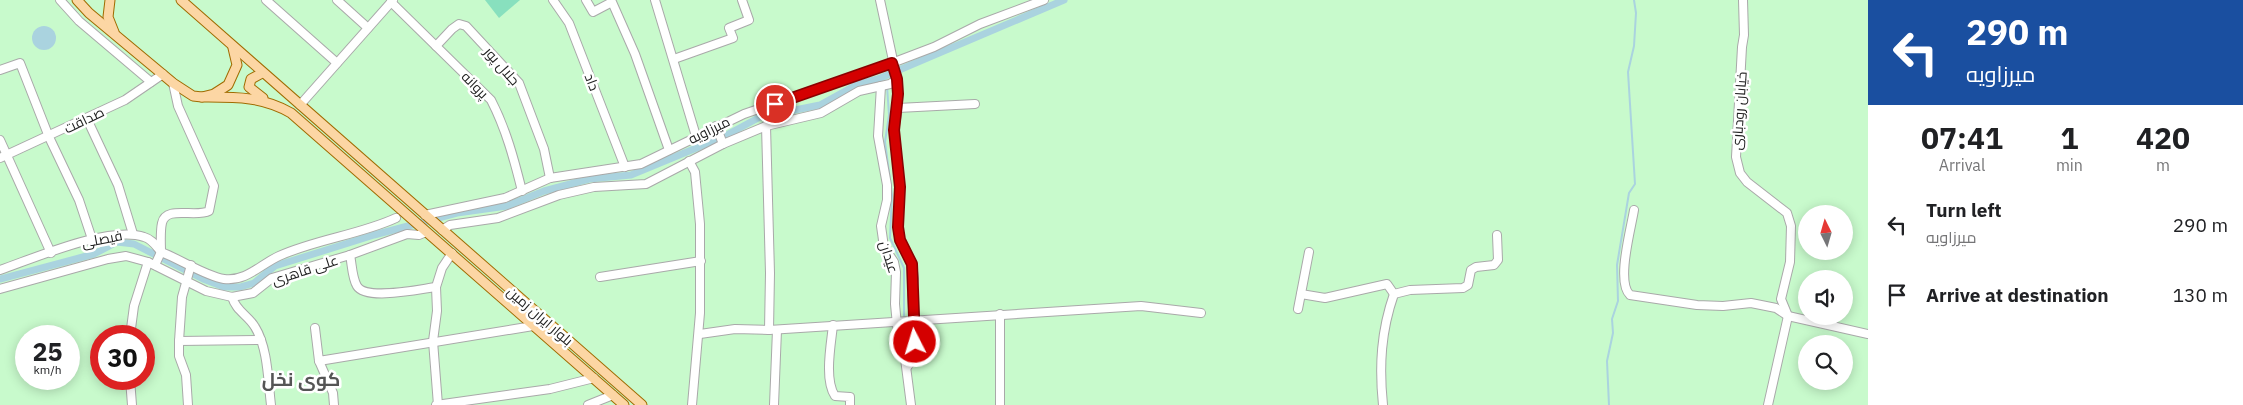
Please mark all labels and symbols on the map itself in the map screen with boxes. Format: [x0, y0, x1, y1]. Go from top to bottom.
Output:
street label: جلال پور [479, 42, 524, 90]
street label: پروانه [457, 68, 493, 103]
street label: داد [580, 71, 604, 93]
street label: خیابان رودباری [1727, 71, 1751, 151]
pin [754, 83, 796, 125]
street label: صداقت [61, 103, 107, 137]
street label: میرزاویه [685, 112, 733, 148]
north arrow [1798, 205, 1852, 260]
street label: فیصلی [80, 226, 124, 252]
street label: عیدان [875, 239, 903, 275]
street label: علی قاهری [270, 251, 340, 289]
street label: بلوار ایران زمین [503, 282, 577, 350]
position arrow [888, 315, 940, 367]
speed limit sign: 30 [90, 325, 155, 390]
district label: کوی نخل [262, 367, 340, 391]

